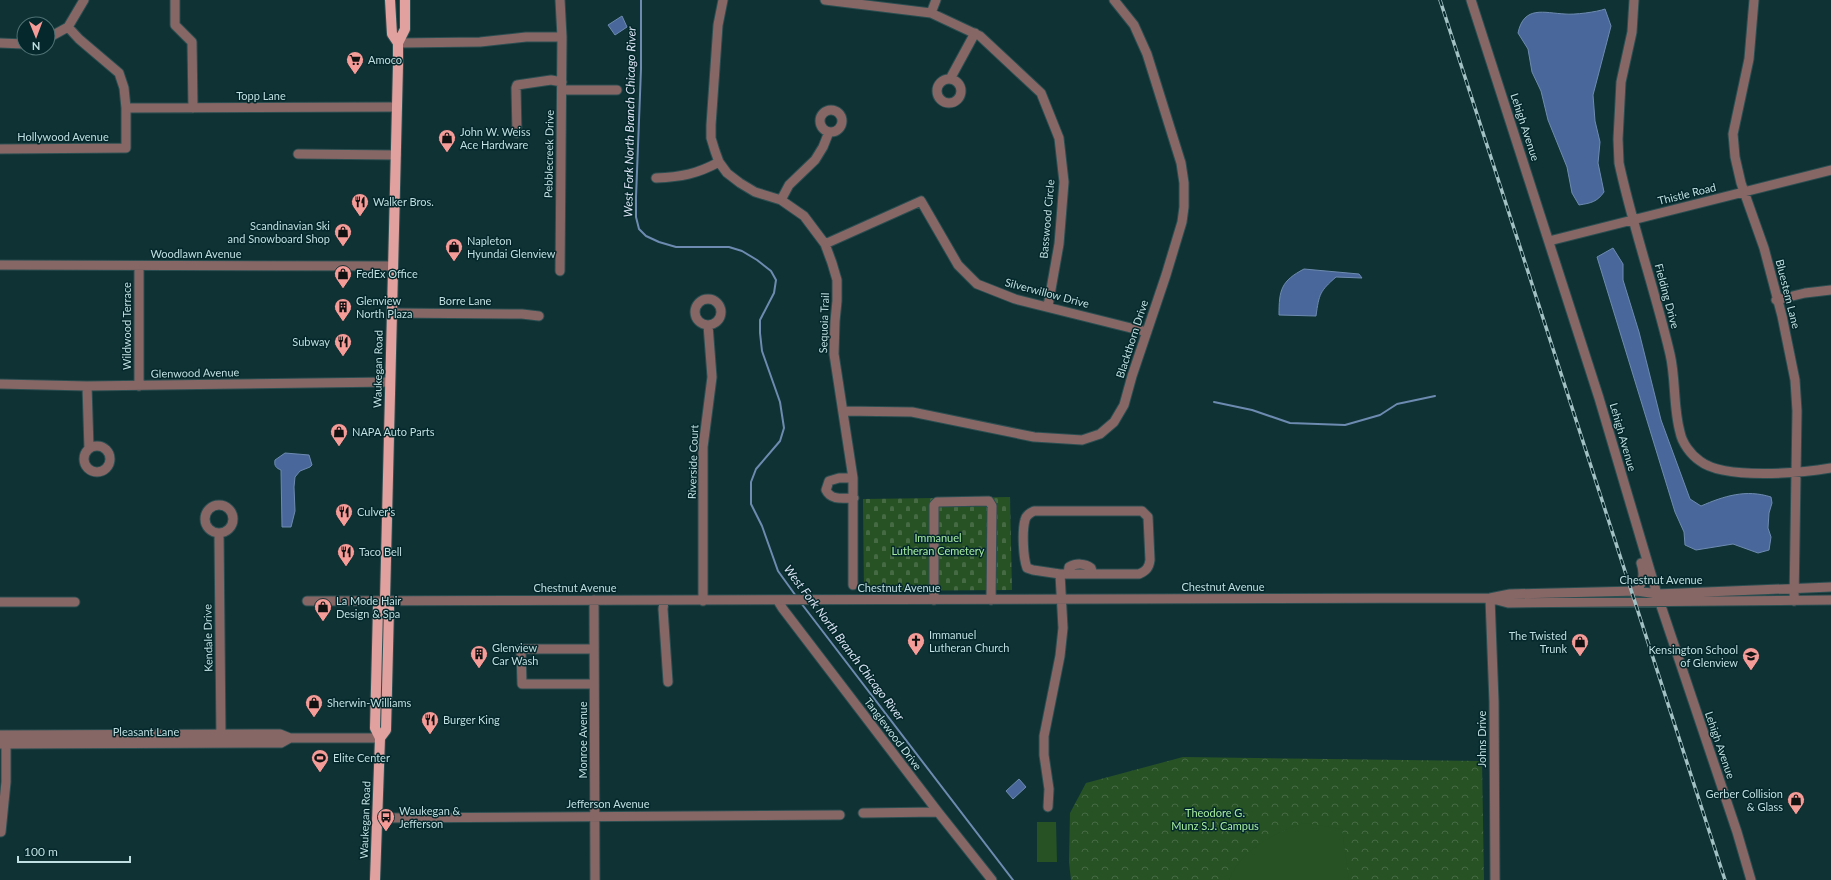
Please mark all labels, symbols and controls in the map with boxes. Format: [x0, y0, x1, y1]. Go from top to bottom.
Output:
north arrow [16, 16, 56, 56]
water label: West Fork North Branch Chicago River [620, 25, 639, 218]
text: N [32, 40, 41, 53]
supermarket icon: Amoco [345, 50, 365, 75]
place label: Amoco [368, 53, 402, 66]
street label: Topp Lane [236, 89, 286, 102]
street label: Lehigh Avenue [1508, 91, 1543, 163]
street label: Pebblecreek Drive [541, 110, 556, 198]
place label: John W. Weiss Ace Hardware [460, 125, 531, 151]
shop icon: John W. Weiss Ace Hardware [437, 128, 457, 153]
street label: Hollywood Avenue [17, 130, 109, 143]
street label: Basswood Circle [1037, 179, 1056, 259]
street label: Thistle Road [1656, 180, 1717, 207]
restaurant icon: Walker Bros. [350, 192, 370, 217]
place label: Walker Bros. [373, 195, 434, 208]
place label: Scandinavian Ski and Snowboard Shop [228, 219, 330, 245]
shop icon: Scandinavian Ski and Snowboard Shop [333, 222, 353, 247]
place label: Napleton Hyundai Glenview [467, 234, 556, 260]
shop icon: Napleton Hyundai Glenview [444, 237, 464, 262]
street label: Woodlawn Avenue [150, 247, 242, 260]
street label: Bluestem Lane [1774, 258, 1803, 330]
street label: Fielding Drive [1653, 262, 1682, 330]
shop icon: FedEx Office [333, 264, 353, 289]
place label: FedEx Office [356, 267, 418, 280]
street label: Silverwillow Drive [1004, 275, 1091, 310]
street label: Wildwood Terrace [120, 282, 133, 370]
street label: Sequoia Trail [816, 292, 831, 354]
place label: Glenview North Plaza [356, 294, 412, 320]
street label: Borre Lane [439, 294, 492, 307]
building icon: Glenview North Plaza [333, 297, 353, 322]
street label: Blackthorn Drive [1113, 298, 1150, 380]
street label: Waukegan Road [370, 330, 385, 408]
restaurant icon: Subway [333, 332, 353, 357]
place label: Subway [292, 335, 330, 348]
street label: Glenwood Avenue [151, 365, 240, 380]
street label: Lehigh Avenue [1608, 401, 1640, 473]
shop icon: NAPA Auto Parts [329, 422, 349, 447]
street label: Riverside Court [685, 424, 700, 499]
place label: NAPA Auto Parts [352, 425, 435, 438]
restaurant icon: Culver's [334, 502, 354, 527]
place label: Culver's [357, 505, 395, 518]
park label: Immanuel Lutheran Cemetery [892, 531, 985, 557]
restaurant icon: Taco Bell [336, 542, 356, 567]
place label: Taco Bell [359, 545, 402, 558]
water label: West Fork North Branch Chicago River [781, 562, 908, 724]
street label: Chestnut Avenue [1619, 573, 1703, 586]
street label: Chestnut Avenue [1181, 580, 1265, 593]
street label: Chestnut Avenue [533, 581, 617, 594]
street label: Chestnut Avenue [857, 581, 941, 594]
place label: La Mode Hair Design & Spa [336, 594, 401, 620]
shop icon: La Mode Hair Design & Spa [313, 597, 333, 622]
street label: Kendale Drive [200, 604, 215, 672]
place label: Immanuel Lutheran Church [929, 628, 1009, 654]
place label: The Twisted Trunk [1509, 629, 1567, 655]
church icon: Immanuel Lutheran Church [906, 631, 926, 656]
shop icon: The Twisted Trunk [1570, 632, 1590, 657]
place label: Glenview Car Wash [492, 641, 538, 667]
place label: Kensington School of Glenview [1648, 643, 1738, 669]
building icon: Glenview Car Wash [469, 644, 489, 669]
school or university icon: Kensington School of Glenview [1741, 646, 1761, 671]
shop icon: Sherwin-Williams [304, 693, 324, 718]
street label: Tanglewood Drive [862, 695, 925, 773]
place label: Sherwin-Williams [327, 696, 411, 709]
street label: Monroe Avenue [576, 701, 589, 779]
street label: Lehigh Avenue [1703, 709, 1738, 780]
restaurant icon: Burger King [420, 710, 440, 735]
street label: Johns Drive [1475, 710, 1488, 767]
place label: Burger King [443, 713, 500, 726]
street label: Pleasant Lane [113, 725, 179, 738]
sports icon: Elite Center [310, 748, 330, 773]
place label: Elite Center [333, 751, 390, 764]
street label: Waukegan Road [357, 781, 372, 859]
place label: Gerber Collision & Glass [1706, 787, 1783, 813]
shop icon: Gerber Collision & Glass [1786, 790, 1806, 815]
street label: Jefferson Avenue [566, 797, 650, 810]
place label: Waukegan & Jefferson [399, 804, 461, 830]
park label: Theodore G. Munz S.J. Campus [1171, 806, 1259, 832]
bus stop icon: Waukegan & Jefferson [376, 807, 396, 832]
scale bar [18, 838, 130, 864]
text: 100 m [24, 844, 58, 859]

